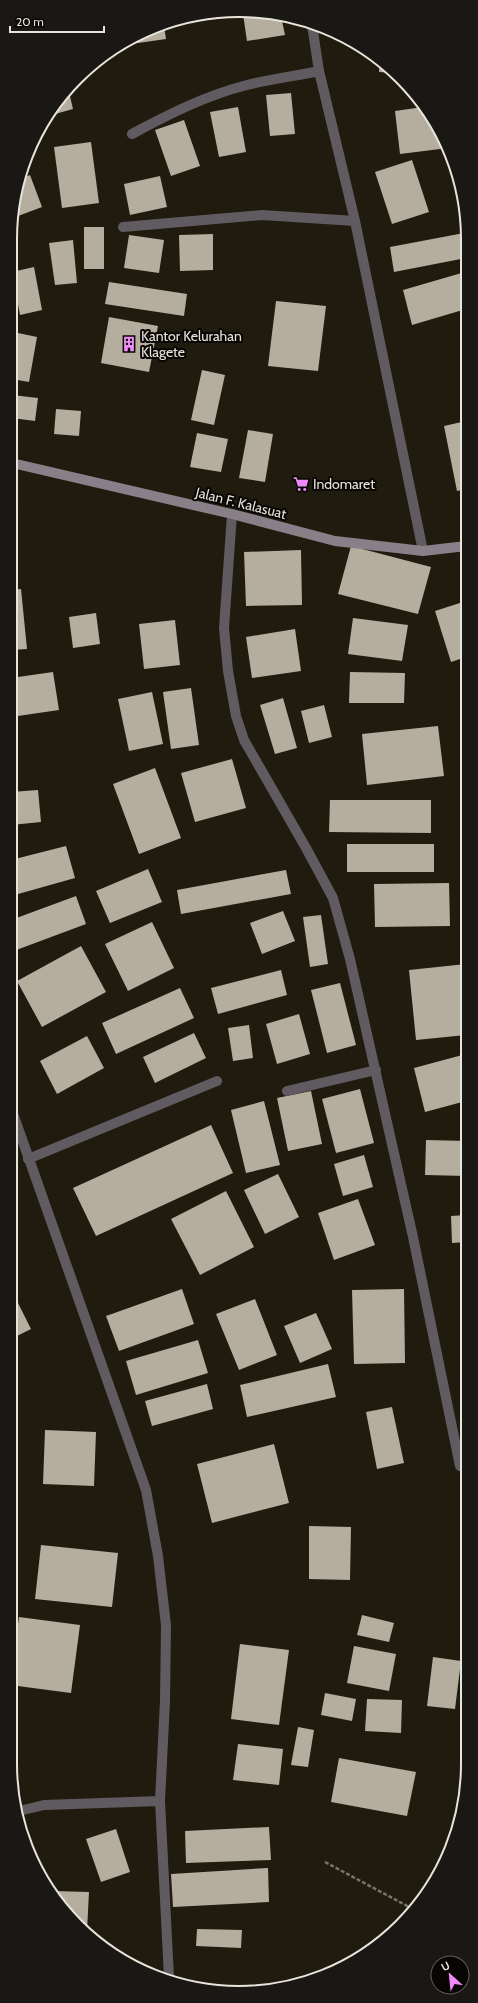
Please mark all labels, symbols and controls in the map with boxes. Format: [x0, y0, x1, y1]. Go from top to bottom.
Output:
scale bar [10, 8, 104, 34]
text: 20 m [16, 14, 44, 29]
place label: Kantor Kelurahan Klagete [141, 327, 242, 361]
building icon: Kantor Kelurahan Klagete [120, 335, 138, 353]
supermarket icon: Indomaret [292, 475, 310, 493]
place label: Indomaret [313, 475, 375, 493]
street label: Jalan F. Kalasuat [193, 483, 288, 523]
north arrow [430, 1955, 470, 1995]
text: U [439, 1958, 452, 1974]

